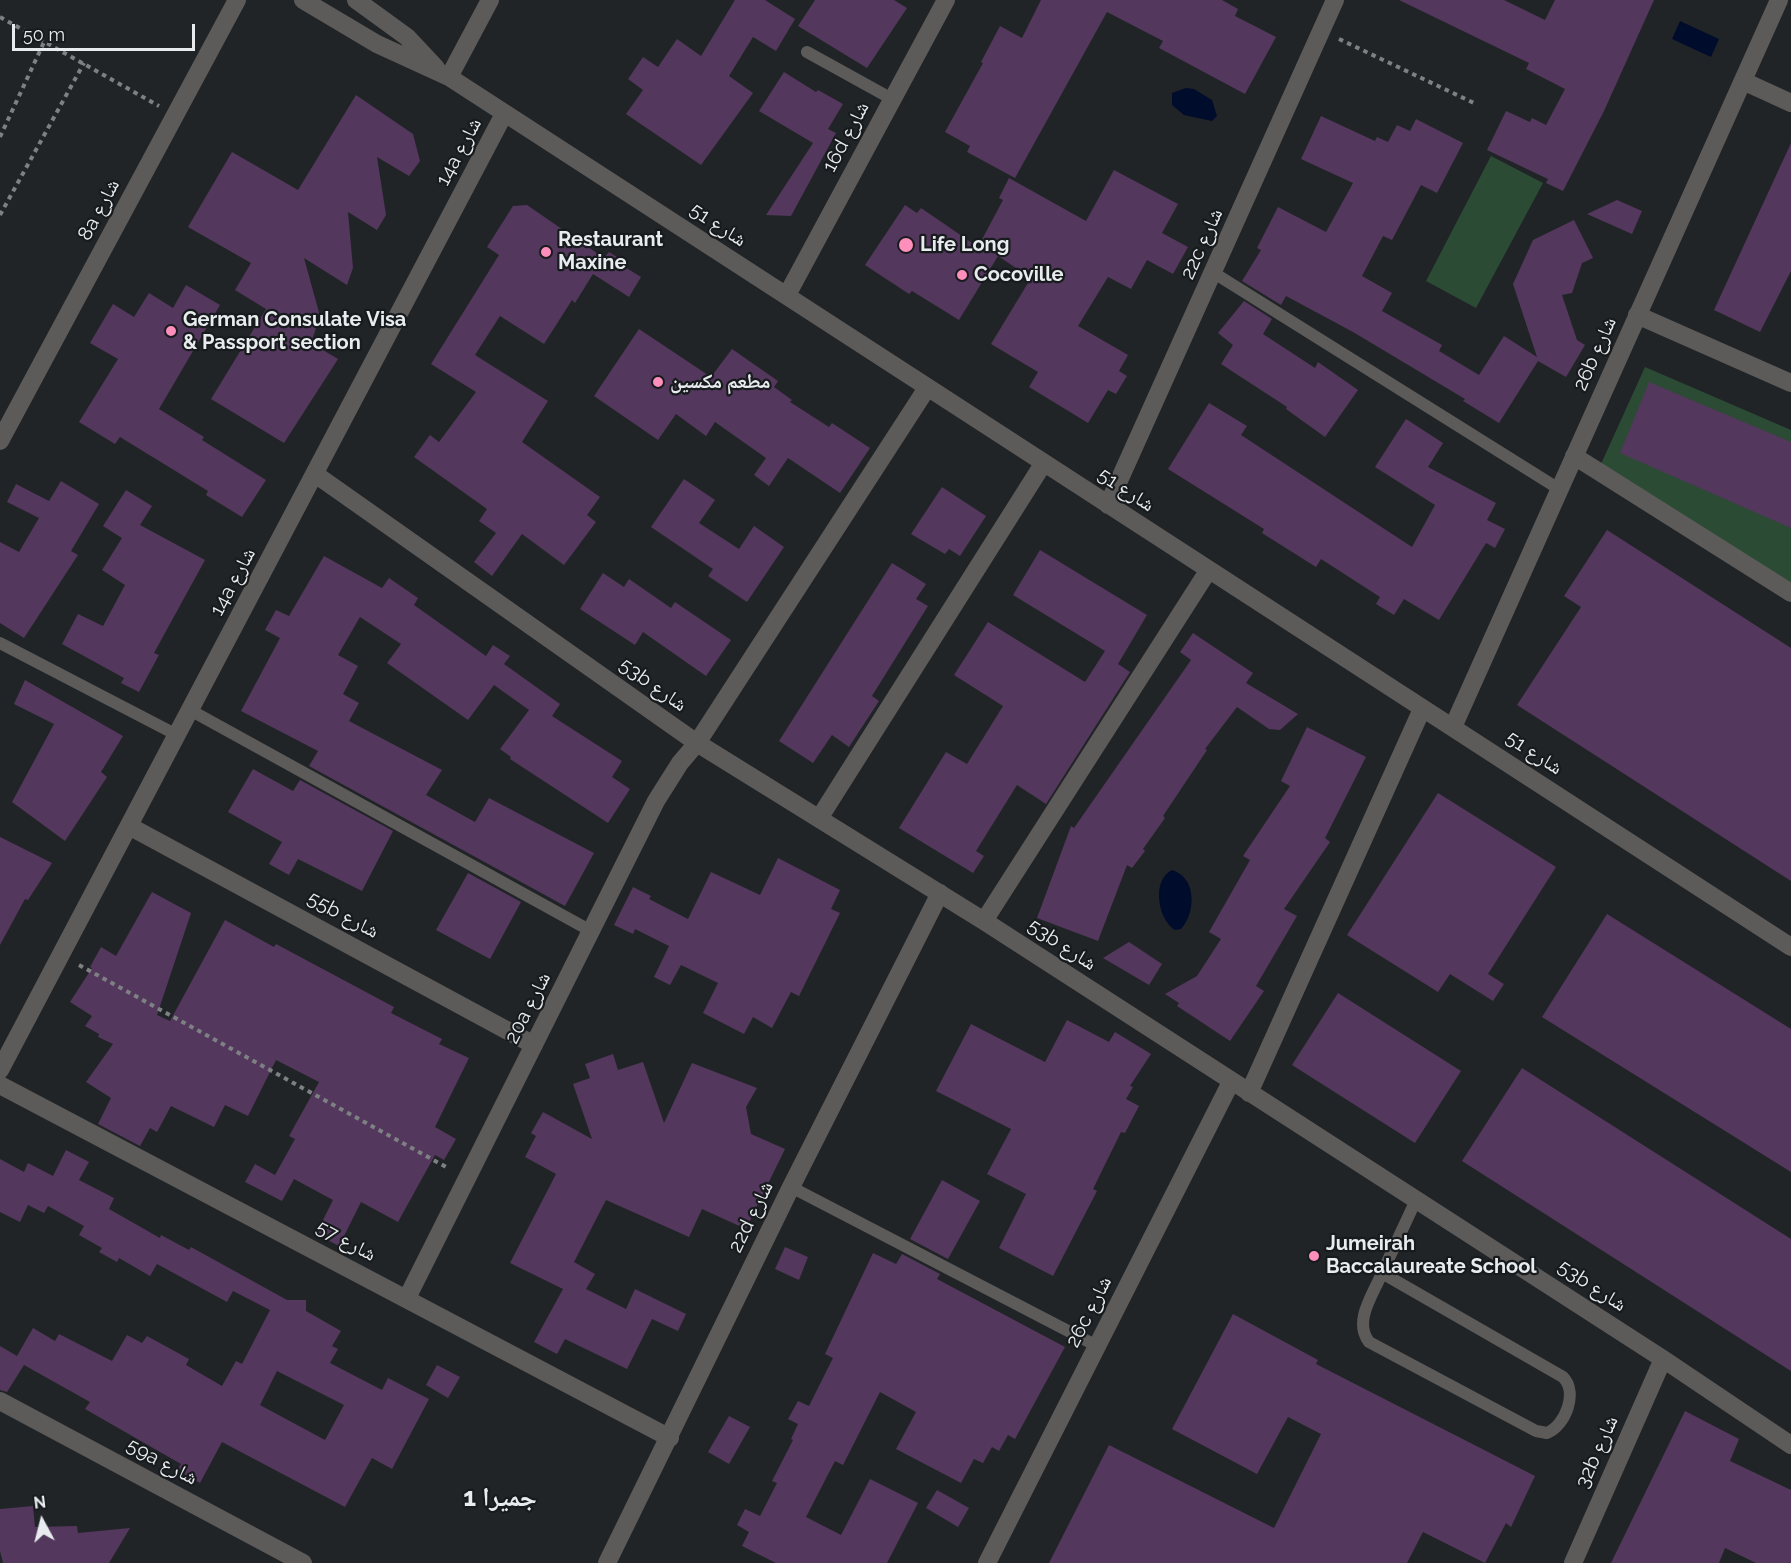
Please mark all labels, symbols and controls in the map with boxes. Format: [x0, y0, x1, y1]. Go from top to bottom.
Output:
scale bar [15, 12, 198, 50]
text: 50 m [23, 24, 65, 45]
street label: 16d شارع [818, 98, 874, 176]
street label: 14a شارع [431, 114, 487, 190]
street label: 8a شارع [73, 175, 125, 245]
street label: شارع 51 [685, 198, 751, 252]
street label: 22c شارع [1176, 205, 1228, 283]
place label: Restaurant Maxine [558, 228, 663, 275]
place label: Life Long [920, 233, 1009, 257]
marker: Life Long [897, 236, 915, 254]
marker: Restaurant Maxine [539, 245, 553, 259]
place label: Cocoville [974, 263, 1063, 287]
marker: Cocoville [955, 268, 969, 282]
place label: German Consulate Visa & Passport section [183, 308, 406, 355]
street label: 26b شارع [1568, 314, 1622, 394]
marker: German Consulate Visa & Passport section [164, 324, 178, 338]
place label: مطعم مكسين [670, 370, 770, 394]
marker: مطعم مكسين [651, 375, 665, 389]
street label: شارع 51 [1093, 463, 1159, 517]
street label: 14a شارع [205, 544, 261, 620]
street label: 53b شارع [615, 653, 691, 717]
street label: شارع 51 [1501, 726, 1567, 780]
street label: 55b شارع [303, 886, 383, 944]
street label: 53b شارع [1023, 914, 1101, 976]
street label: 20a شارع [500, 968, 556, 1048]
street label: 22d شارع [723, 1177, 779, 1257]
street label: شارع 57 [312, 1215, 380, 1267]
place label: Jumeirah Baccalaureate School [1326, 1232, 1537, 1279]
marker: Jumeirah Baccalaureate School [1307, 1249, 1321, 1263]
street label: 53b شارع [1553, 1255, 1631, 1317]
street label: 26c شارع [1061, 1272, 1117, 1352]
street label: 32b شارع [1570, 1412, 1624, 1492]
street label: 59a شارع [123, 1433, 201, 1491]
district label: جميرا 1 [463, 1482, 537, 1514]
north arrow [12, 1491, 72, 1551]
text: N [33, 1492, 47, 1513]

